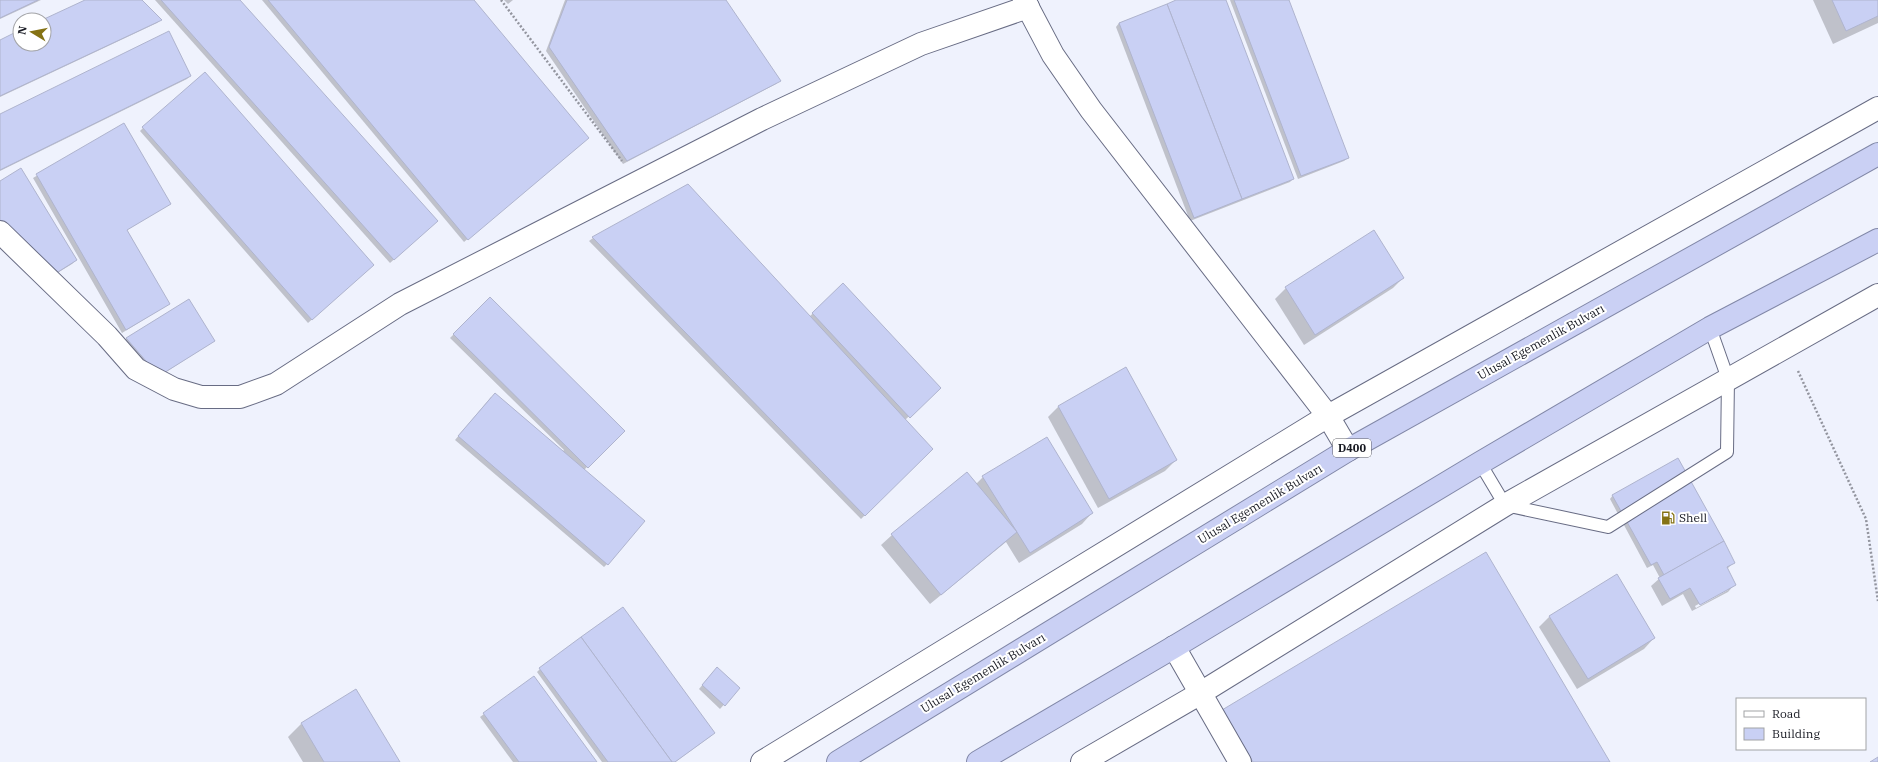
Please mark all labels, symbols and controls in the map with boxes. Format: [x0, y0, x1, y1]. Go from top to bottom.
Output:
north arrow [12, 12, 52, 52]
text: N [15, 24, 30, 36]
street label: Ulusal Egemenlik Bulvarı [1475, 300, 1607, 383]
road number: D400 [1333, 439, 1371, 457]
street label: Ulusal Egemenlik Bulvarı [1195, 460, 1325, 547]
fuel station icon: Shell [1660, 510, 1676, 526]
place label: Shell [1679, 510, 1708, 525]
street label: Ulusal Egemenlik Bulvarı [918, 629, 1048, 716]
legend [1736, 698, 1866, 750]
text: Road [1772, 706, 1801, 721]
text: Building [1772, 726, 1820, 741]

